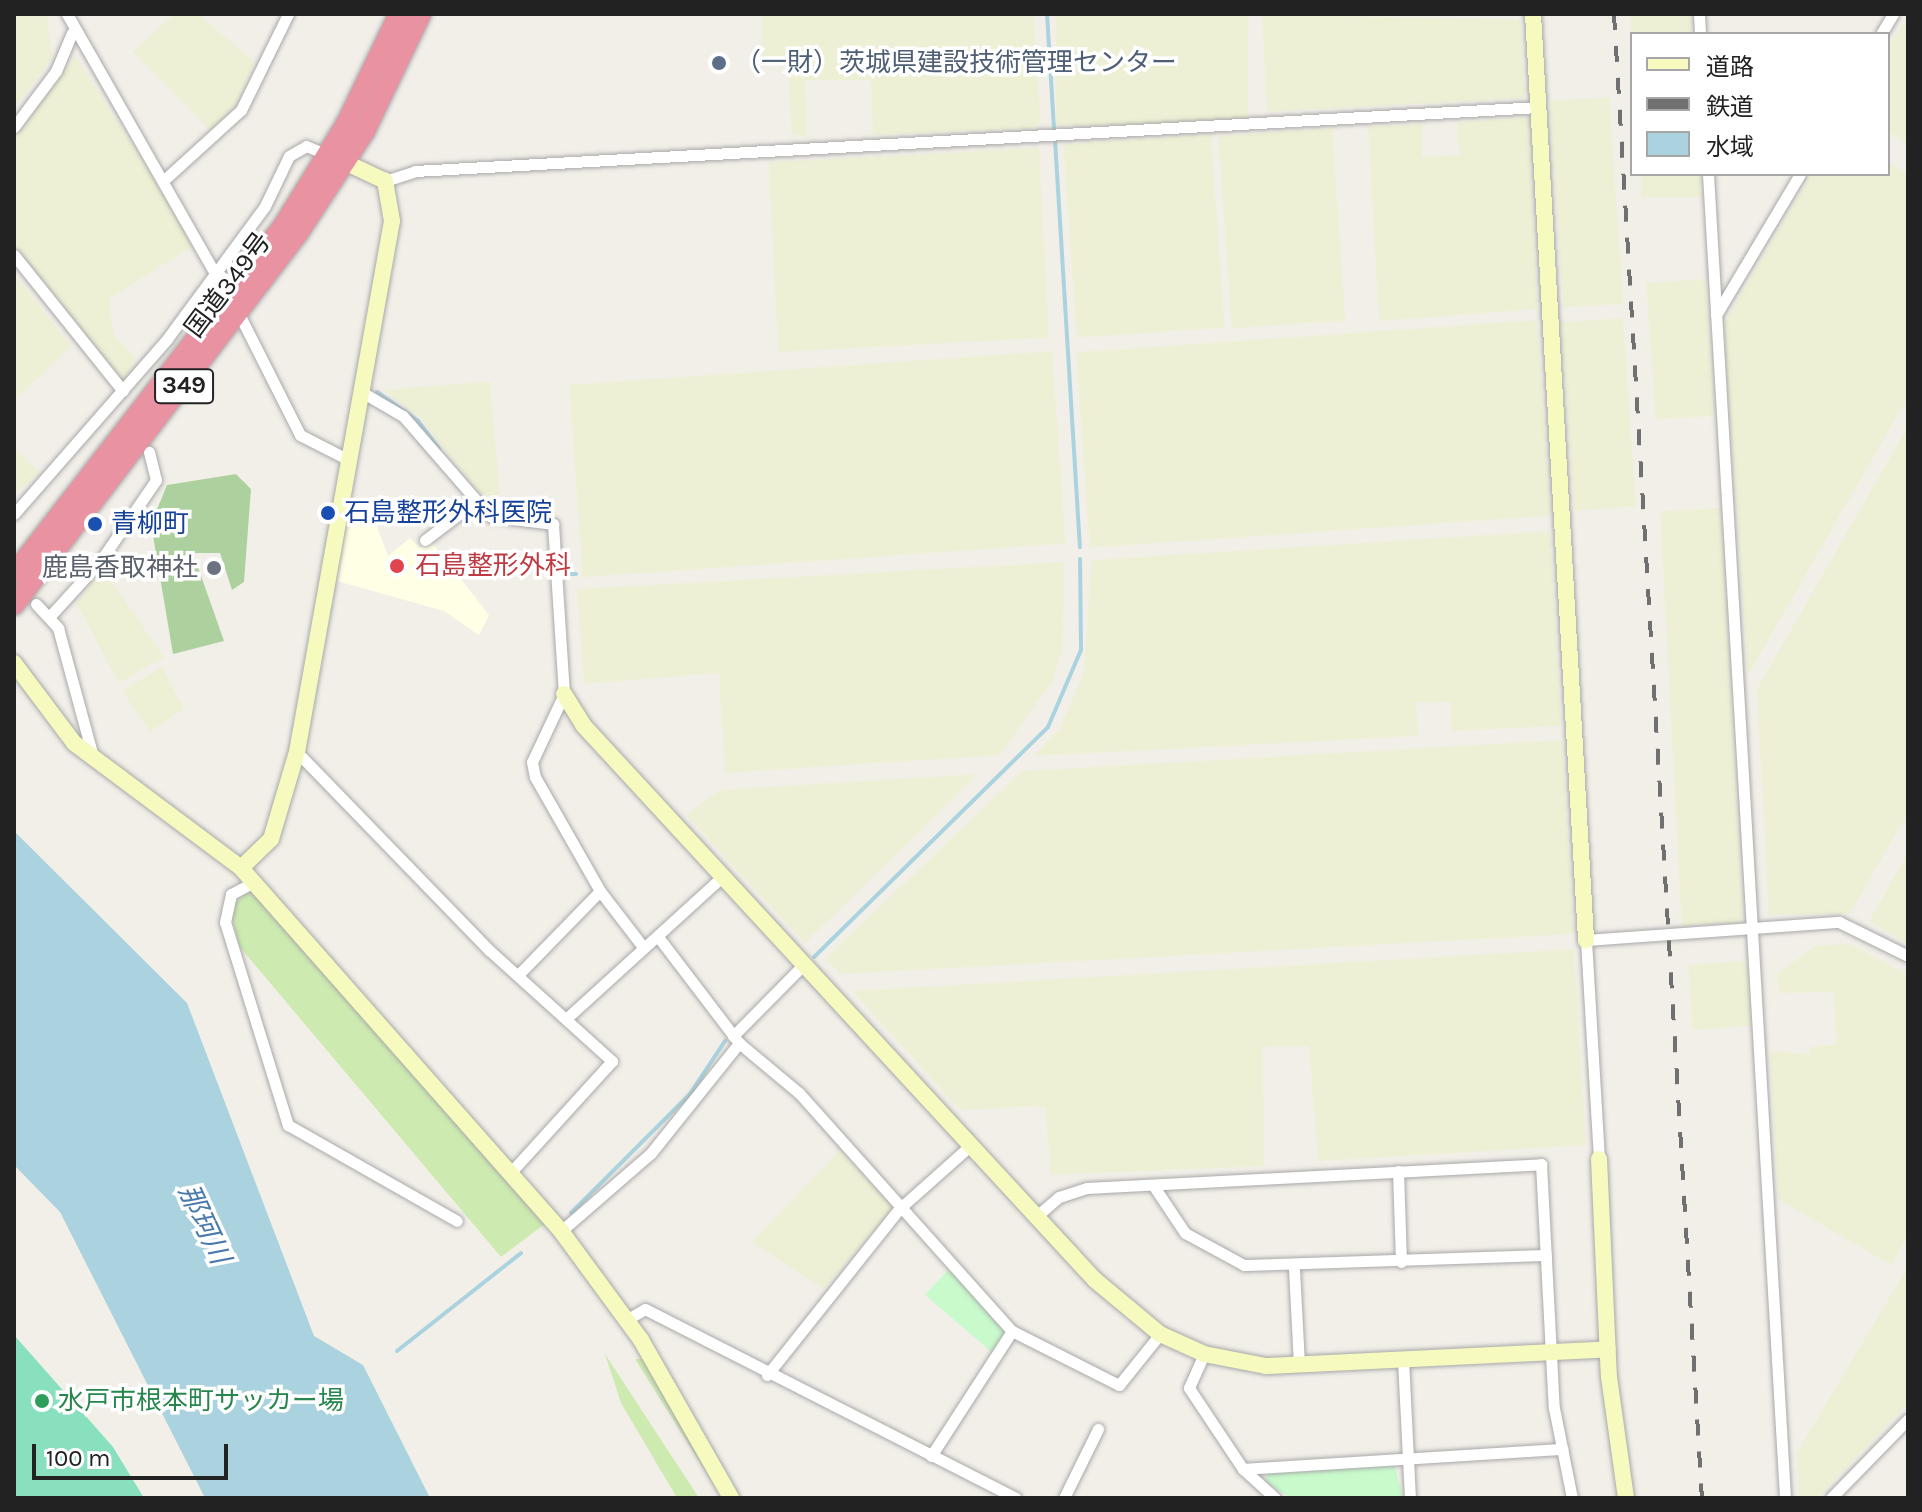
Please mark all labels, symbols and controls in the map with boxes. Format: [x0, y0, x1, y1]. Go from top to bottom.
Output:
legend [1630, 32, 1890, 176]
place label: （一財）茨城県建設技術管理センター [735, 47, 1177, 79]
text: 道路 [1706, 53, 1754, 81]
marker: （一財）茨城県建設技術管理センター [710, 54, 728, 72]
text: 鉄道 [1706, 93, 1754, 121]
text: 水域 [1706, 133, 1754, 161]
street label: 国道349号 [179, 227, 277, 343]
road number: 349 [154, 366, 214, 406]
place label: 石島整形外科医院 [344, 497, 552, 529]
marker: 石島整形外科医院 [319, 504, 337, 522]
place label: 青柳町 [111, 508, 189, 540]
marker: 青柳町 [86, 515, 104, 533]
place label: 石島整形外科 [415, 550, 571, 582]
place label: 鹿島香取神社 [42, 552, 198, 584]
marker: 石島整形外科 [386, 555, 408, 577]
marker: 鹿島香取神社 [205, 559, 223, 577]
water label: 那珂川 [171, 1179, 237, 1269]
place label: 水戸市根本町サッカー場 [58, 1385, 344, 1417]
marker: 水戸市根本町サッカー場 [33, 1392, 51, 1410]
scale bar [36, 1428, 232, 1478]
text: 100 m [46, 1444, 111, 1472]

